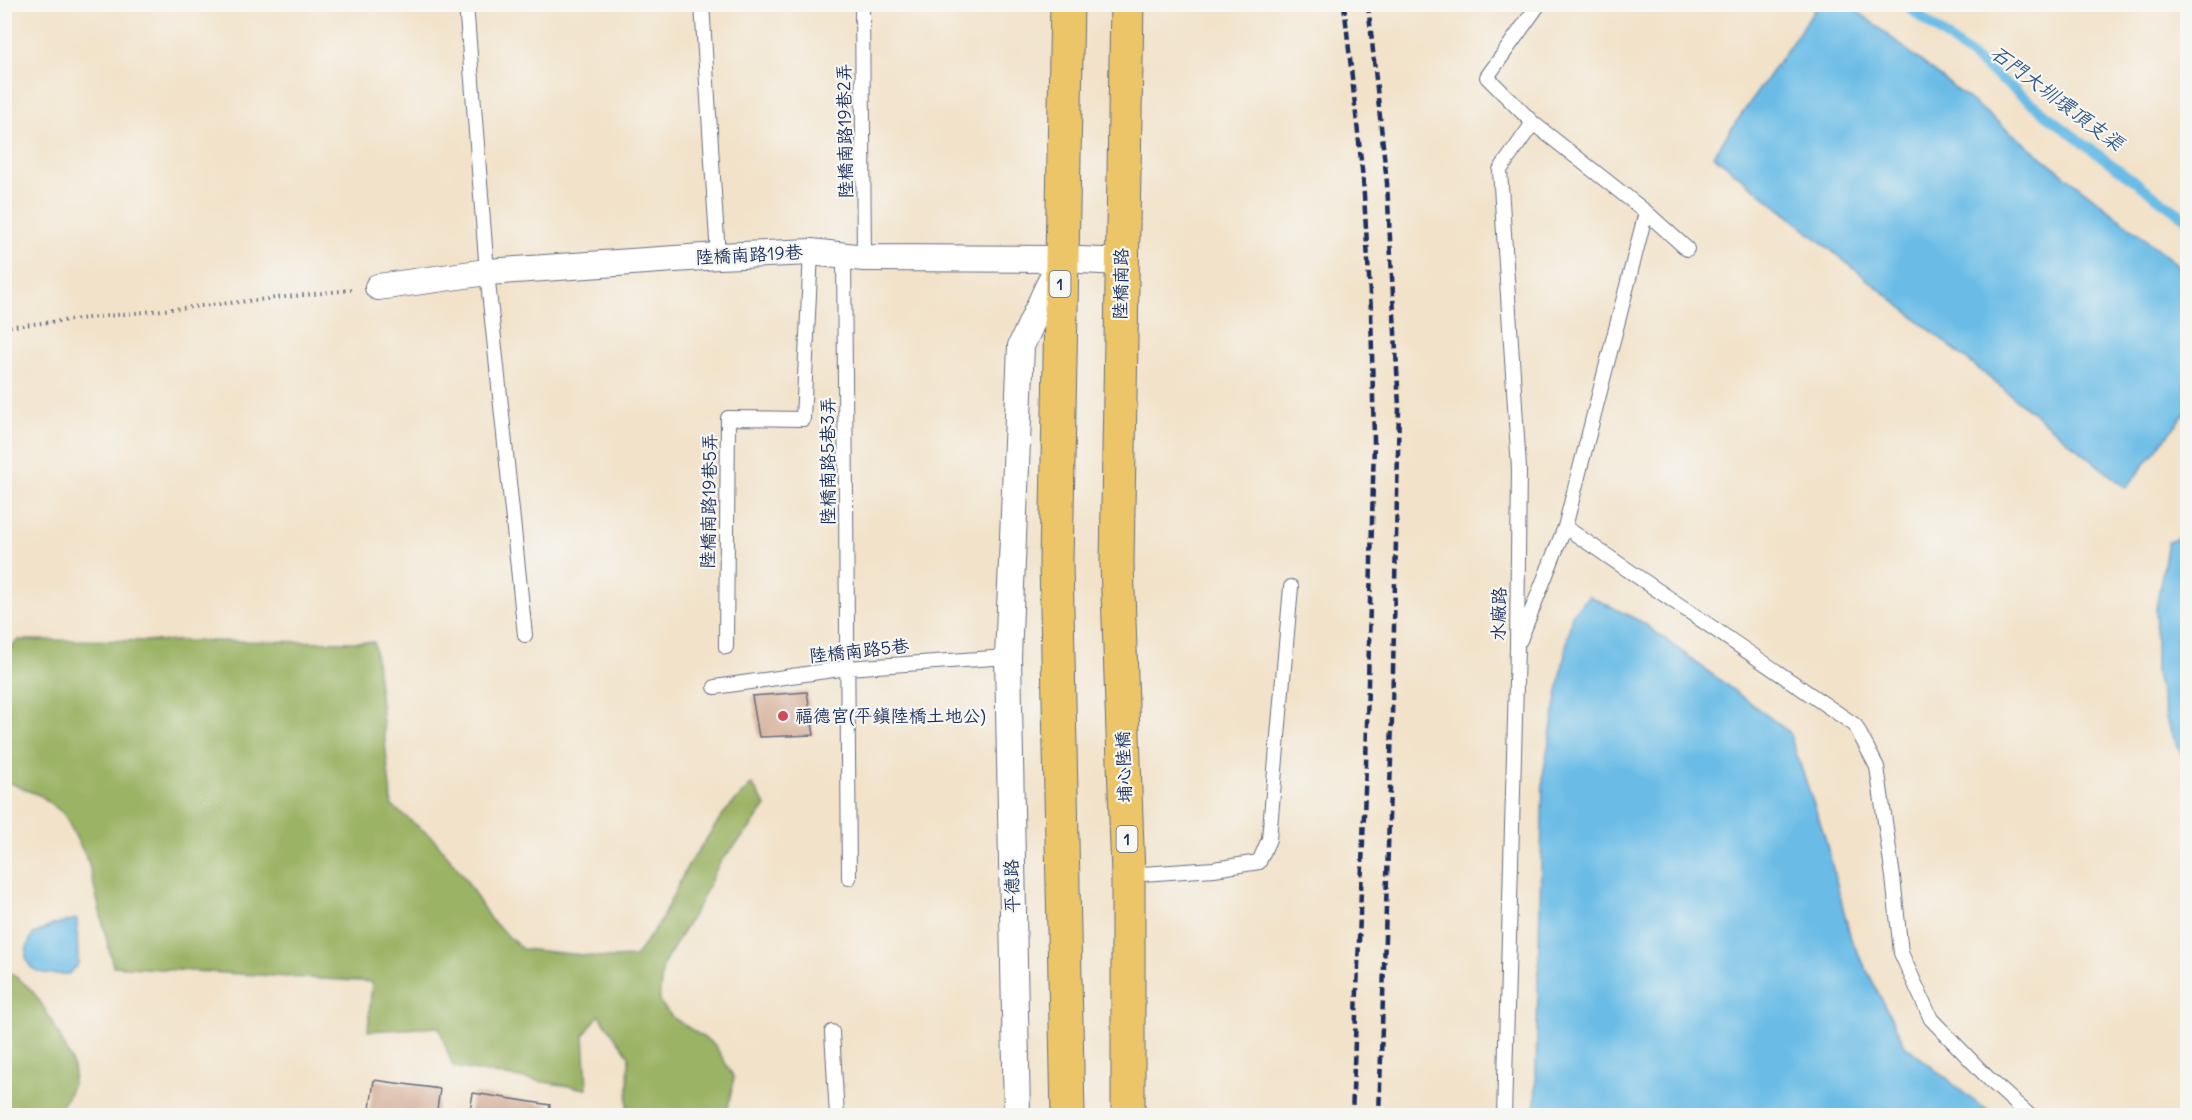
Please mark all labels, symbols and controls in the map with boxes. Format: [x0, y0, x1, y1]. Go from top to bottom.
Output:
water label: 石門大圳環頂支渠 [1986, 39, 2130, 157]
street label: 陸橋南路19巷2弄 [832, 63, 857, 199]
street label: 陸橋南路19巷 [695, 240, 803, 269]
street label: 陸橋南路 [1108, 248, 1133, 320]
road number: 1 [1050, 271, 1070, 297]
street label: 陸橋南路5巷3弄 [816, 397, 839, 525]
street label: 陸橋南路19巷5弄 [696, 433, 721, 569]
street label: 水廠路 [1487, 587, 1510, 641]
street label: 陸橋南路5巷 [808, 634, 910, 667]
place label: 福德宮(平鎮陸橋土地公) [795, 704, 986, 727]
marker: 福德宮(平鎮陸橋土地公) [776, 709, 790, 723]
street label: 埔心陸橋 [1111, 731, 1136, 803]
road number: 1 [1116, 826, 1138, 852]
street label: 平德路 [1000, 859, 1023, 913]

